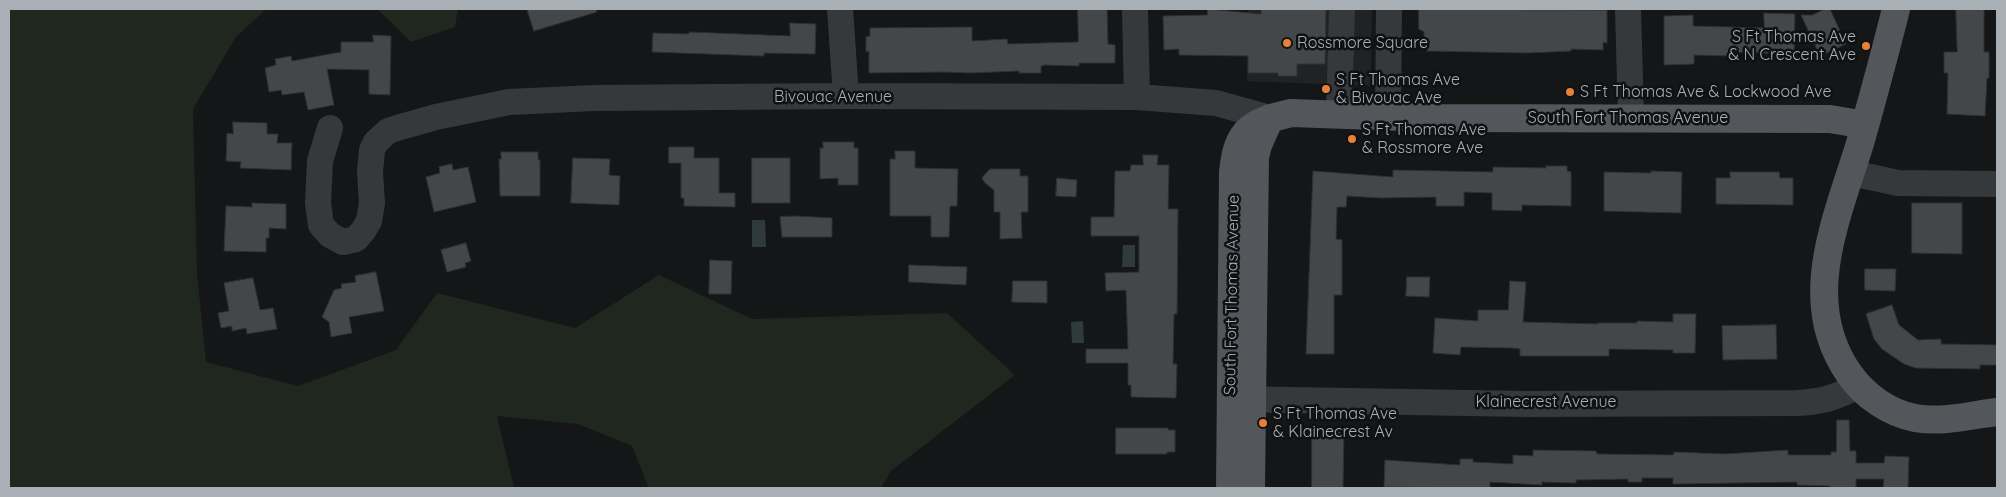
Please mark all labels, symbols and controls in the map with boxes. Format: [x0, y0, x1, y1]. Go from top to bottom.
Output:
place label: S Ft Thomas Ave & N Crescent Ave [1728, 27, 1856, 65]
place label: Rossmore Square [1297, 33, 1428, 53]
marker: Rossmore Square [1281, 37, 1293, 49]
marker: S Ft Thomas Ave & N Crescent Ave [1860, 40, 1872, 52]
place label: S Ft Thomas Ave & Bivouac Ave [1336, 70, 1460, 108]
place label: S Ft Thomas Ave & Lockwood Ave [1580, 82, 1831, 102]
marker: S Ft Thomas Ave & Bivouac Ave [1320, 83, 1332, 95]
marker: S Ft Thomas Ave & Lockwood Ave [1564, 86, 1576, 98]
street label: Bivouac Avenue [774, 87, 892, 107]
street label: South Fort Thomas Avenue [1528, 108, 1728, 128]
place label: S Ft Thomas Ave & Rossmore Ave [1362, 120, 1486, 158]
marker: S Ft Thomas Ave & Rossmore Ave [1346, 133, 1358, 145]
street label: South Fort Thomas Avenue [1221, 195, 1243, 395]
street label: Klainecrest Avenue [1475, 392, 1617, 412]
place label: S Ft Thomas Ave & Klainecrest Av [1273, 404, 1397, 442]
marker: S Ft Thomas Ave & Klainecrest Av [1257, 417, 1269, 429]

